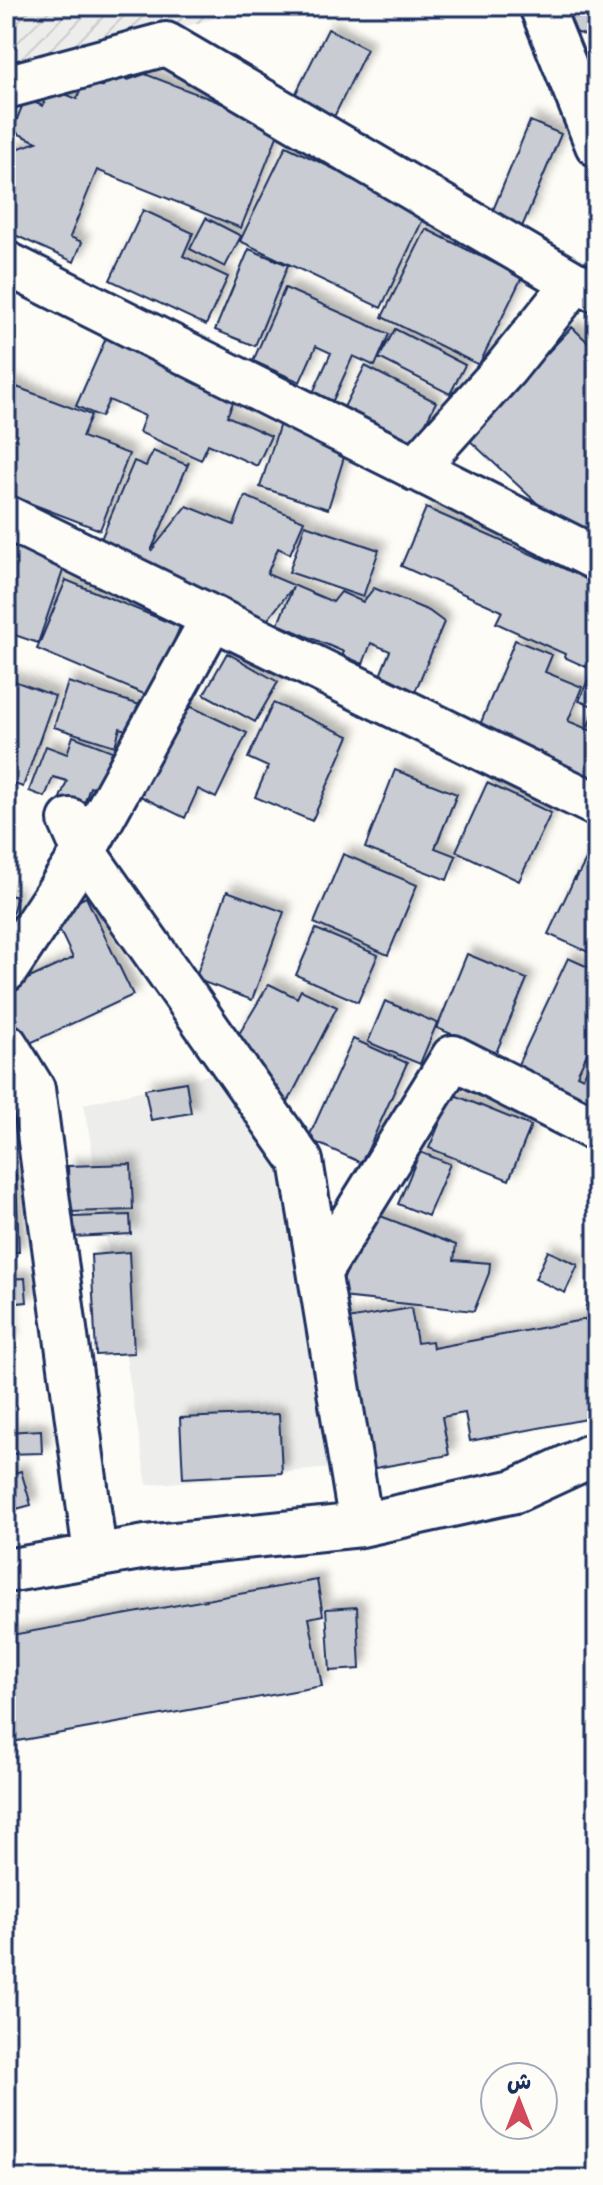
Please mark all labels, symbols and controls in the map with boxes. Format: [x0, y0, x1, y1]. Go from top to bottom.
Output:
north arrow [479, 2061, 559, 2141]
text: ش [507, 2068, 531, 2100]

